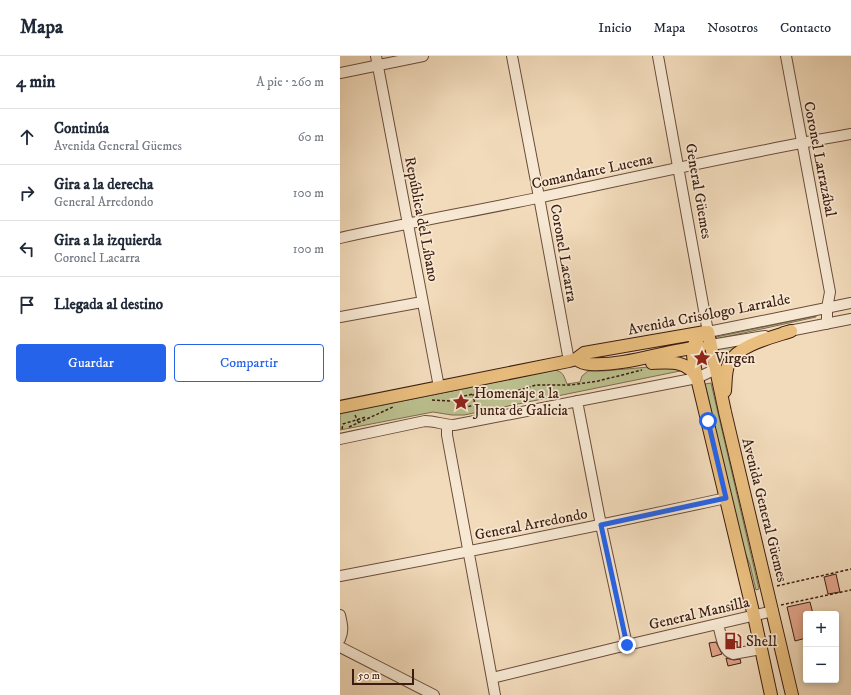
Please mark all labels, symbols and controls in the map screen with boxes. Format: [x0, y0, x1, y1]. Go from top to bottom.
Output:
text: Mapa [20, 16, 63, 39]
text: Inicio [598, 19, 631, 37]
text: Mapa [653, 19, 685, 37]
text: Nosotros [707, 19, 758, 37]
text: Contacto [780, 19, 831, 37]
text: 4 min [16, 71, 55, 93]
text: A pie · 260 m [256, 74, 324, 90]
street label: Coronel Larrazábal [799, 100, 840, 219]
text: Continúa [54, 119, 109, 138]
icon: ahead [16, 126, 38, 148]
text: 60 m [298, 129, 324, 145]
text: Avenida General Güemes [54, 138, 182, 154]
street label: General Güemes [681, 142, 716, 240]
street label: Comandante Lucena [530, 149, 655, 194]
street label: República del Líbano [400, 155, 443, 283]
text: Gira a la derecha [54, 175, 153, 194]
icon: right [16, 182, 38, 204]
text: 100 m [293, 185, 324, 201]
text: General Arredondo [54, 194, 153, 210]
street label: Coronel Lacarra [546, 203, 582, 304]
text: Gira a la izquierda [54, 231, 162, 250]
icon: left [16, 238, 38, 260]
text: 100 m [293, 241, 324, 257]
text: Coronel Lacarra [54, 250, 140, 266]
street label: Avenida Crisólogo Larralde [626, 289, 792, 340]
icon: arrive [16, 294, 38, 316]
text: Llegada al destino [54, 295, 163, 314]
button: Guardar [16, 344, 166, 382]
button: Compartir [174, 344, 324, 382]
place icon: Virgen [692, 348, 712, 368]
place label: Virgen [714, 349, 755, 368]
place label: Homenaje a la Junta de Galicia [472, 384, 569, 420]
place icon: Homenaje a la Junta de Galicia [451, 392, 471, 412]
route start [699, 412, 717, 430]
street label: Avenida General Güemes [737, 436, 792, 584]
street label: General Arredondo [473, 504, 589, 545]
street label: General Mansilla [647, 593, 752, 634]
map controls [803, 611, 839, 683]
button: + [803, 611, 839, 647]
fuel station icon: Shell [723, 631, 743, 651]
place label: Shell [746, 632, 777, 651]
route end [618, 636, 636, 654]
button: − [803, 647, 839, 683]
scale bar [352, 667, 414, 686]
text: 50 m [358, 669, 380, 683]

